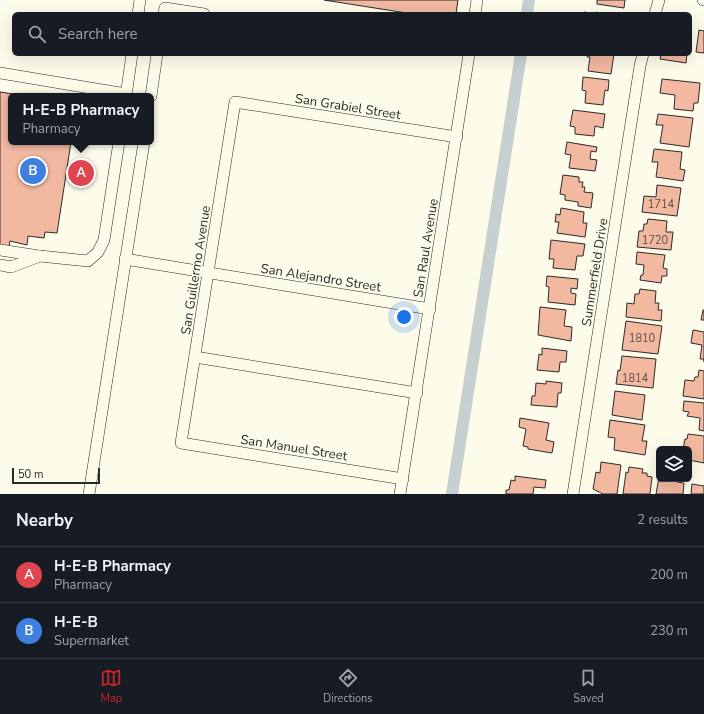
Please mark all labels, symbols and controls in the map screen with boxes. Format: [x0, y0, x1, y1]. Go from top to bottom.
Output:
search box [12, 12, 692, 56]
icon: search [26, 23, 48, 45]
text: Search here [58, 24, 138, 44]
street label: San Grabiel Street [294, 90, 402, 124]
popup [8, 93, 154, 145]
text: H-E-B Pharmacy [22, 100, 140, 120]
text: Pharmacy [22, 120, 80, 138]
pin: B [20, 156, 46, 186]
pin: A [68, 158, 94, 188]
street label: San Raul Avenue [409, 197, 443, 299]
house number: 1714 [648, 197, 675, 212]
street label: San Guillermo Avenue [177, 204, 215, 336]
street label: Summerfield Drive [578, 217, 612, 327]
house number: 1720 [642, 233, 669, 248]
street label: San Alejandro Street [260, 260, 383, 296]
your location [394, 307, 414, 327]
house number: 1810 [629, 331, 656, 346]
house number: 1814 [622, 371, 649, 386]
street label: San Manuel Street [239, 431, 349, 465]
map controls [656, 446, 692, 482]
button: layers [656, 446, 692, 482]
scale bar [12, 466, 100, 485]
text: 50 m [18, 467, 43, 482]
text: Nearby [16, 509, 73, 532]
text: 2 results [637, 511, 688, 529]
text: H-E-B Pharmacy [54, 556, 171, 576]
text: A [24, 566, 34, 584]
text: 200 m [650, 566, 688, 584]
text: Pharmacy [54, 576, 112, 594]
text: H-E-B [54, 612, 98, 632]
text: B [25, 622, 33, 640]
text: 230 m [650, 622, 688, 640]
text: Supermarket [54, 632, 129, 650]
tab: Map [100, 667, 122, 706]
tab: Directions [323, 667, 373, 706]
tab: Saved [573, 667, 604, 706]

